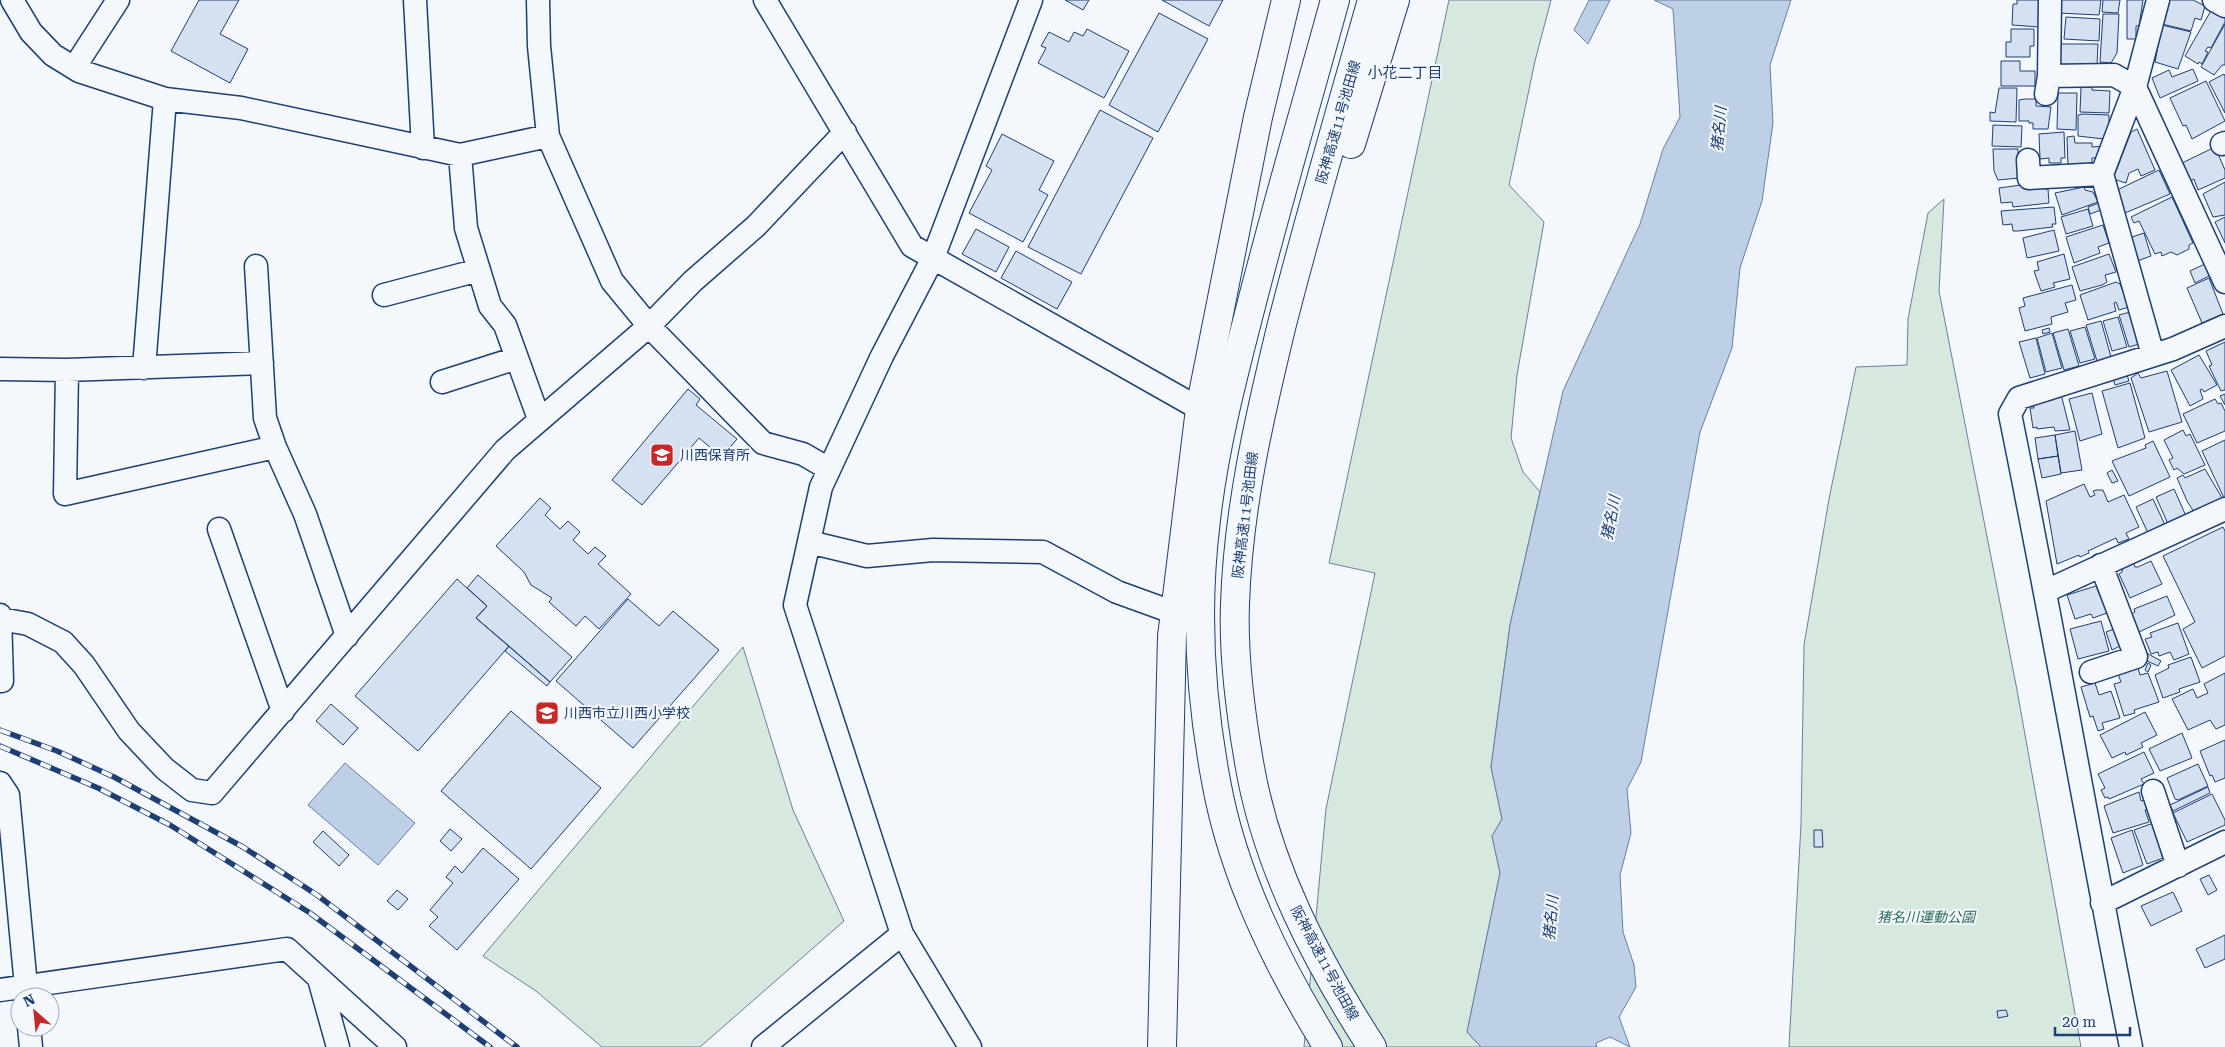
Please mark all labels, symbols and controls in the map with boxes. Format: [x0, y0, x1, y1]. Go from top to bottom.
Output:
street label: 阪神高速11号池田線 [1313, 58, 1363, 186]
district label: 小花二丁目 [1367, 64, 1443, 82]
water label: 猪名川 [1708, 104, 1730, 152]
school or university icon: 川西保育所 [649, 442, 675, 468]
place label: 川西保育所 [680, 447, 750, 463]
street label: 阪神高速11号池田線 [1229, 451, 1261, 579]
water label: 猪名川 [1598, 492, 1625, 542]
school or university icon: 川西市立川西小学校 [534, 700, 560, 726]
place label: 川西市立川西小学校 [564, 705, 690, 721]
water label: 猪名川 [1540, 893, 1562, 941]
street label: 阪神高速11号池田線 [1288, 903, 1362, 1023]
park label: 猪名川運動公園 [1877, 909, 1977, 925]
north arrow [10, 987, 60, 1037]
text: N [21, 991, 38, 1010]
scale bar [2055, 1004, 2130, 1036]
text: 20 m [2062, 1013, 2097, 1031]

